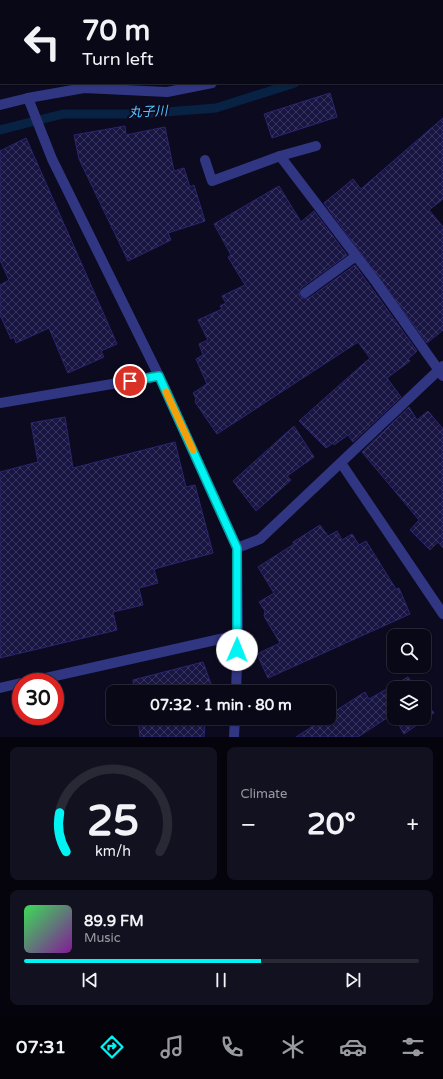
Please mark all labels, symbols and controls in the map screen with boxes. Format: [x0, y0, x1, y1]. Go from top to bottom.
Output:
text: 70 m [82, 14, 150, 48]
icon: left [16, 16, 68, 68]
text: Turn left [82, 48, 154, 70]
water label: 丸子川 [128, 103, 170, 121]
pin [113, 364, 147, 398]
icon: arrive [119, 370, 141, 392]
position arrow [216, 629, 258, 671]
map controls [387, 629, 431, 725]
button: search [387, 629, 431, 673]
speed limit sign: 30 [12, 673, 64, 725]
button: layers [387, 681, 431, 725]
text: 07:32 · 1 min · 80 m [150, 696, 292, 714]
text: Climate [241, 786, 287, 802]
text: 25 [87, 796, 139, 846]
text: 20° [307, 806, 356, 843]
text: − [241, 812, 256, 838]
text: + [407, 812, 419, 838]
text: km/h [95, 842, 131, 859]
text: 89.9 FM [84, 912, 144, 930]
text: Music [84, 930, 121, 946]
icon: previous [79, 969, 101, 991]
icon: pause [210, 969, 232, 991]
icon: next [342, 969, 364, 991]
icon: directions [98, 1033, 126, 1061]
icon: music [158, 1033, 186, 1061]
icon: phone [218, 1033, 246, 1061]
icon: climate [279, 1033, 307, 1061]
icon: car [339, 1033, 367, 1061]
icon: filters [399, 1033, 427, 1061]
text: 07:31 [16, 1036, 66, 1058]

